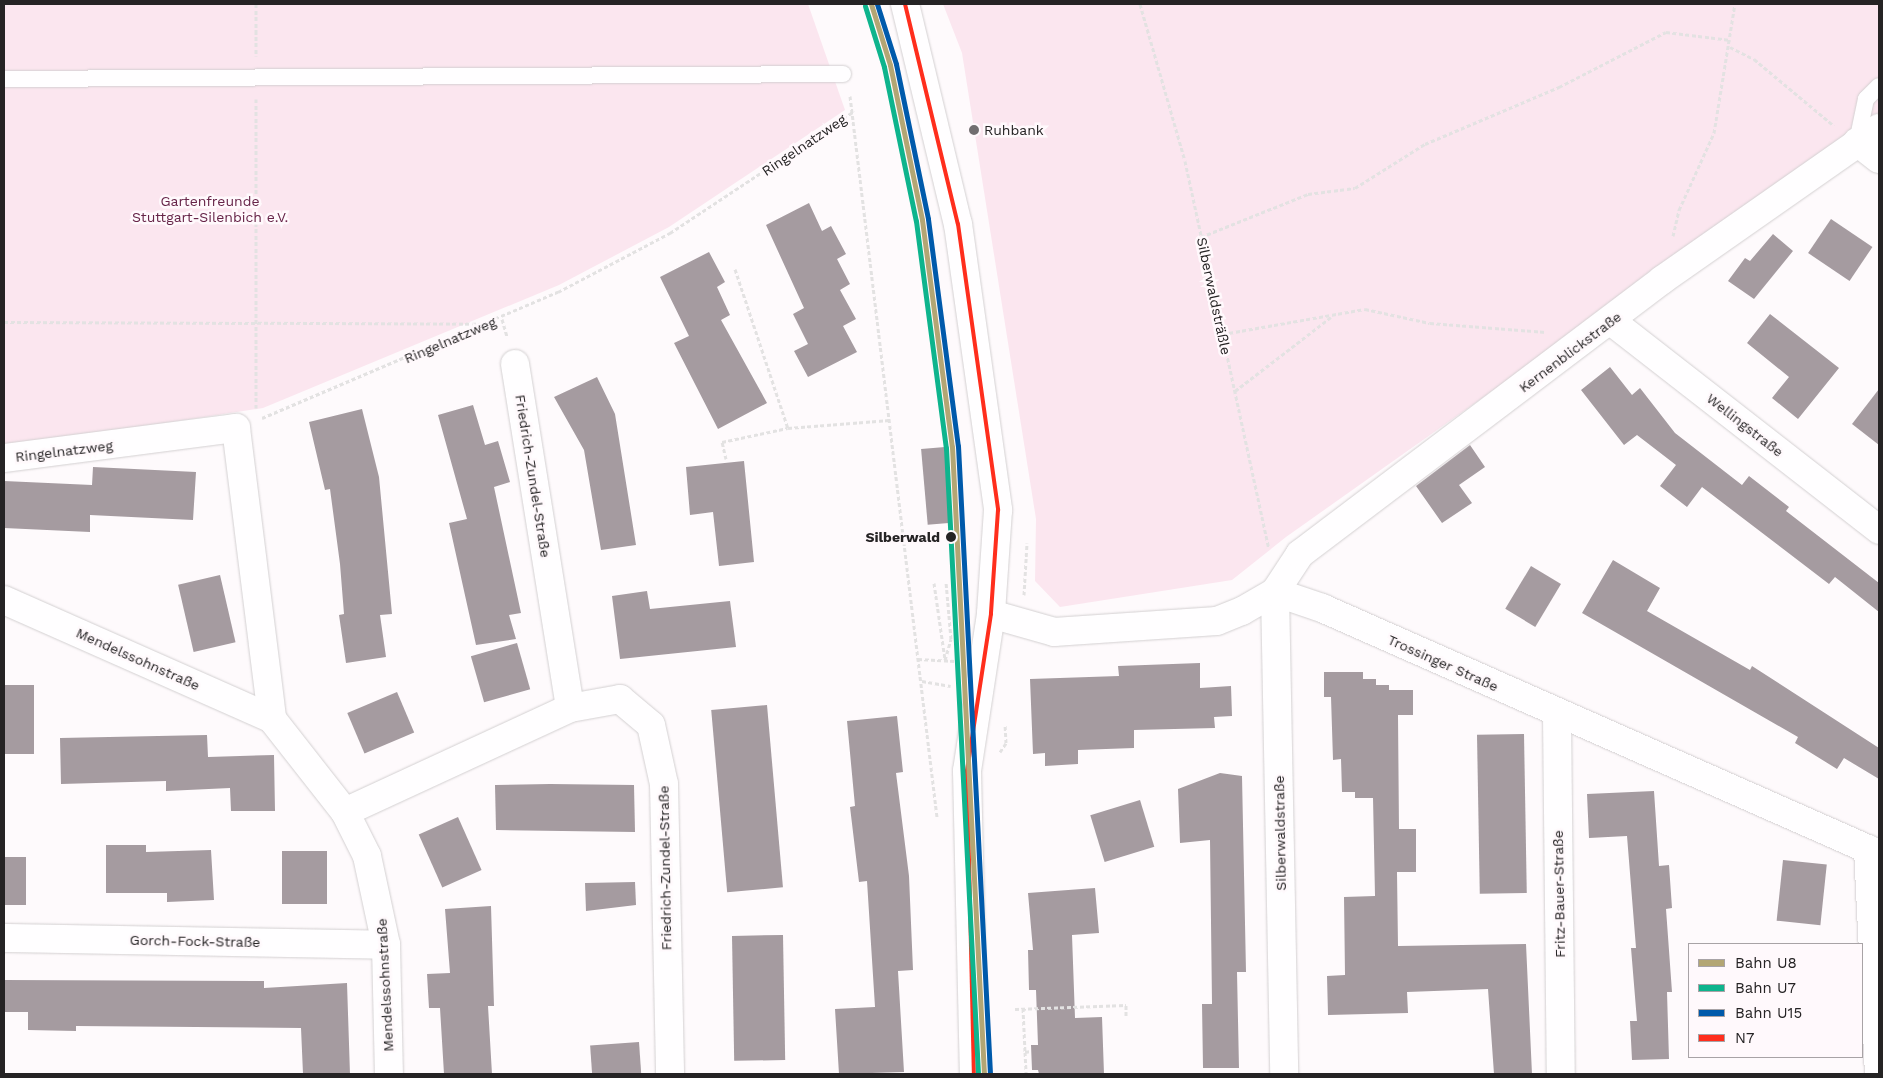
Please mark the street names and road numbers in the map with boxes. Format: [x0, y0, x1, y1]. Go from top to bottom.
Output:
street label: Ringelnatzweg [759, 111, 849, 179]
street label: Silberwaldsträßle [1193, 236, 1235, 356]
street label: Kernenblickstraße [1516, 308, 1624, 396]
street label: Ringelnatzweg [402, 313, 498, 367]
street label: Wellingstraße [1703, 390, 1787, 460]
street label: Friedrich-Zundel-Straße [512, 393, 554, 559]
street label: Ringelnatzweg [14, 437, 114, 465]
street label: Mendelssohnstraße [74, 624, 202, 694]
street label: Trossinger Straße [1385, 631, 1501, 695]
street label: Silberwaldstraße [1271, 775, 1289, 891]
street label: Friedrich-Zundel-Straße [655, 785, 675, 951]
street label: Fritz-Bauer-Straße [1549, 830, 1569, 958]
street label: Mendelssohnstraße [373, 918, 397, 1052]
street label: Gorch-Fock-Straße [130, 931, 260, 951]

